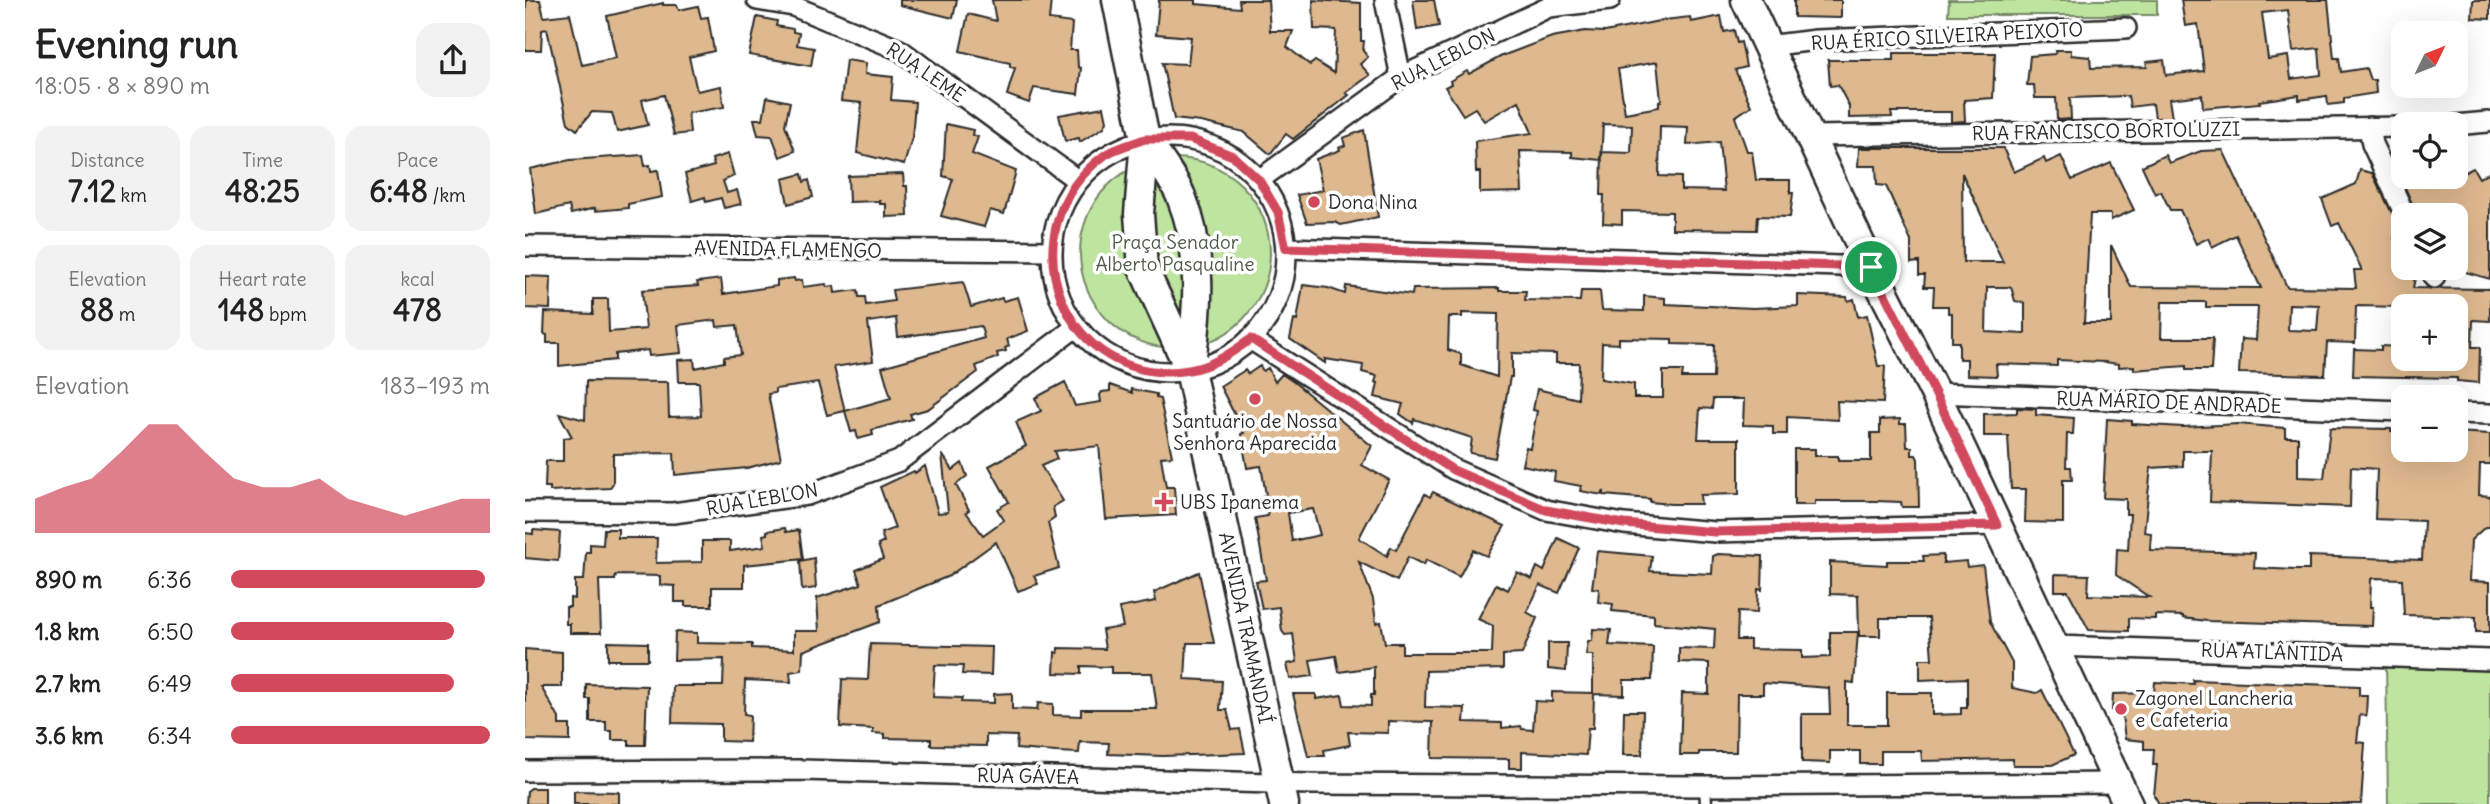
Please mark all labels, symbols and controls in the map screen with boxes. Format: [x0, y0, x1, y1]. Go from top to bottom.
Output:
street label: RUA ÉRICO SILVEIRA PEIXOTO [1810, 17, 2084, 55]
text: Evening run [35, 21, 238, 68]
north arrow [2391, 21, 2467, 98]
map controls [2391, 21, 2468, 462]
button: share [416, 23, 490, 97]
street label: RUA LEBLON [1387, 23, 1499, 95]
street label: RUA LEME [882, 37, 970, 107]
text: 18:05 · 8 × 890 m [35, 71, 210, 100]
button: locate [2391, 112, 2468, 189]
street label: RUA FRANCISCO BORTOLUZZI [1972, 117, 2240, 145]
text: Distance [70, 148, 145, 172]
text: Time [242, 148, 283, 172]
text: Pace [397, 148, 438, 172]
text: 7.12 [68, 172, 116, 210]
text: 48:25 [225, 172, 300, 210]
text: 6:48 [369, 172, 428, 210]
text: km [116, 183, 147, 207]
text: /km [428, 183, 466, 207]
place label: Dona Nina [1328, 190, 1418, 214]
marker: Dona Nina [1306, 194, 1322, 210]
button: layers [2391, 203, 2468, 280]
park label: Praça Senador Alberto Pasqualine [1095, 230, 1255, 276]
street label: AVENIDA FLAMENGO [694, 235, 882, 263]
pin [1841, 237, 1901, 297]
icon: arrive [1852, 248, 1890, 286]
text: Elevation [69, 267, 146, 291]
text: Heart rate [218, 267, 307, 291]
text: kcal [400, 267, 435, 291]
text: 88 [80, 291, 114, 329]
text: 148 [218, 291, 265, 329]
text: 478 [393, 291, 442, 329]
button: + [2391, 294, 2468, 371]
text: m [114, 302, 135, 326]
text: bpm [265, 302, 307, 326]
text: Elevation [35, 371, 129, 400]
text: 183–193 m [380, 371, 490, 400]
button: − [2391, 385, 2468, 462]
street label: RUA MÁRIO DE ANDRADE [2056, 386, 2282, 418]
marker: Santuário de Nossa Senhora Aparecida [1247, 391, 1263, 407]
place label: Santuário de Nossa Senhora Aparecida [1172, 409, 1338, 455]
street label: RUA LEBLON [704, 477, 820, 521]
place label: UBS Ipanema [1180, 490, 1299, 514]
marker: UBS Ipanema [1154, 492, 1174, 512]
street label: AVENIDA TRAMANDAÍ [1214, 530, 1278, 726]
text: 890 m [35, 565, 102, 594]
text: 6:36 [147, 565, 192, 594]
text: 1.8 km [35, 617, 100, 646]
text: 6:50 [147, 617, 194, 646]
street label: RUA ATLÂNTIDA [2200, 637, 2344, 666]
text: 2.7 km [35, 669, 101, 698]
text: 6:49 [147, 669, 192, 698]
place label: Zagonel Lancheria e Cafeteria [2135, 686, 2293, 732]
marker: Zagonel Lancheria e Cafeteria [2113, 701, 2129, 717]
text: 3.6 km [35, 721, 103, 750]
text: 6:34 [147, 721, 192, 750]
street label: RUA GÁVEA [977, 763, 1079, 789]

